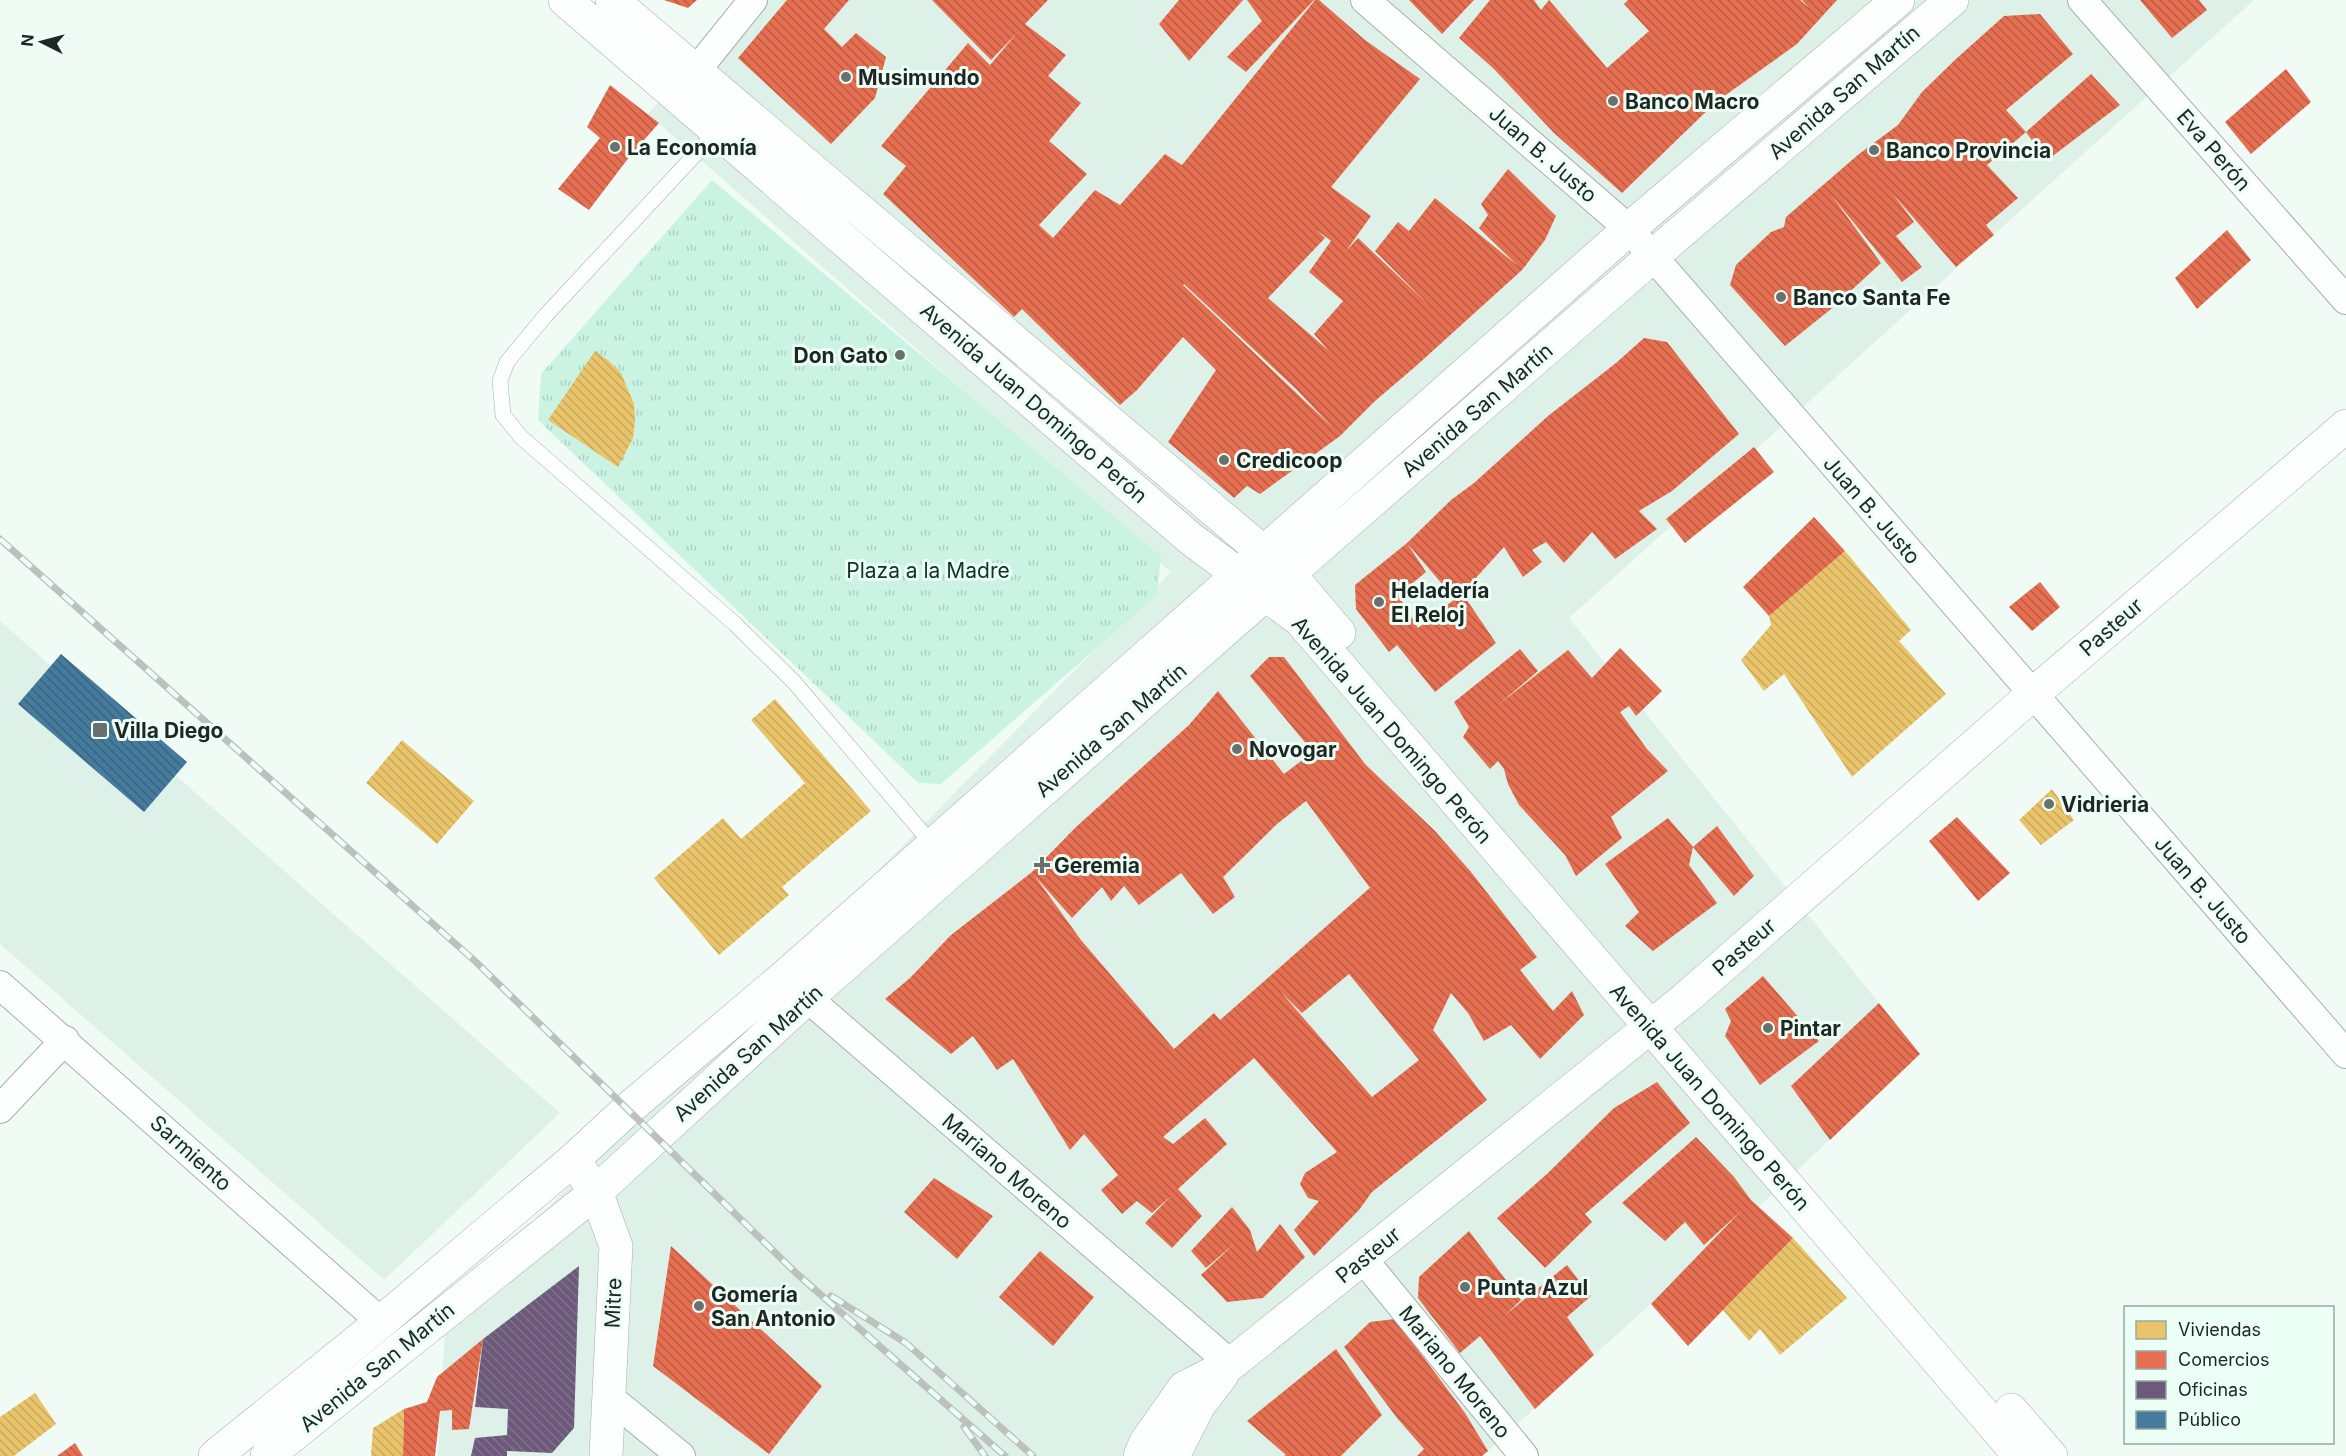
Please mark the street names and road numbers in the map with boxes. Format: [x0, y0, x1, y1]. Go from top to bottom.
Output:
street label: Avenida San Martín [1763, 20, 1925, 164]
street label: Juan B. Justo [1484, 100, 1602, 208]
street label: Eva Perón [2172, 104, 2256, 196]
street label: Avenida Juan Domingo Perón [915, 298, 1153, 508]
street label: Avenida San Martín [1396, 338, 1558, 482]
street label: Juan B. Justo [1818, 451, 1926, 569]
street label: Pasteur [2074, 593, 2148, 661]
street label: Avenida Juan Domingo Perón [1287, 611, 1497, 849]
street label: Avenida San Martín [1030, 658, 1192, 802]
street label: Juan B. Justo [2149, 831, 2257, 949]
street label: Pasteur [1707, 913, 1781, 981]
street label: Avenida Juan Domingo Perón [1605, 978, 1815, 1216]
street label: Avenida San Martín [668, 980, 828, 1126]
street label: Mariano Moreno [937, 1108, 1077, 1234]
street label: Sarmiento [145, 1110, 237, 1196]
street label: Pasteur [1331, 1221, 1405, 1288]
street label: Mitre [600, 1277, 626, 1329]
street label: Avenida San Martín [295, 1297, 459, 1437]
street label: Mariano Moreno [1394, 1301, 1516, 1443]

